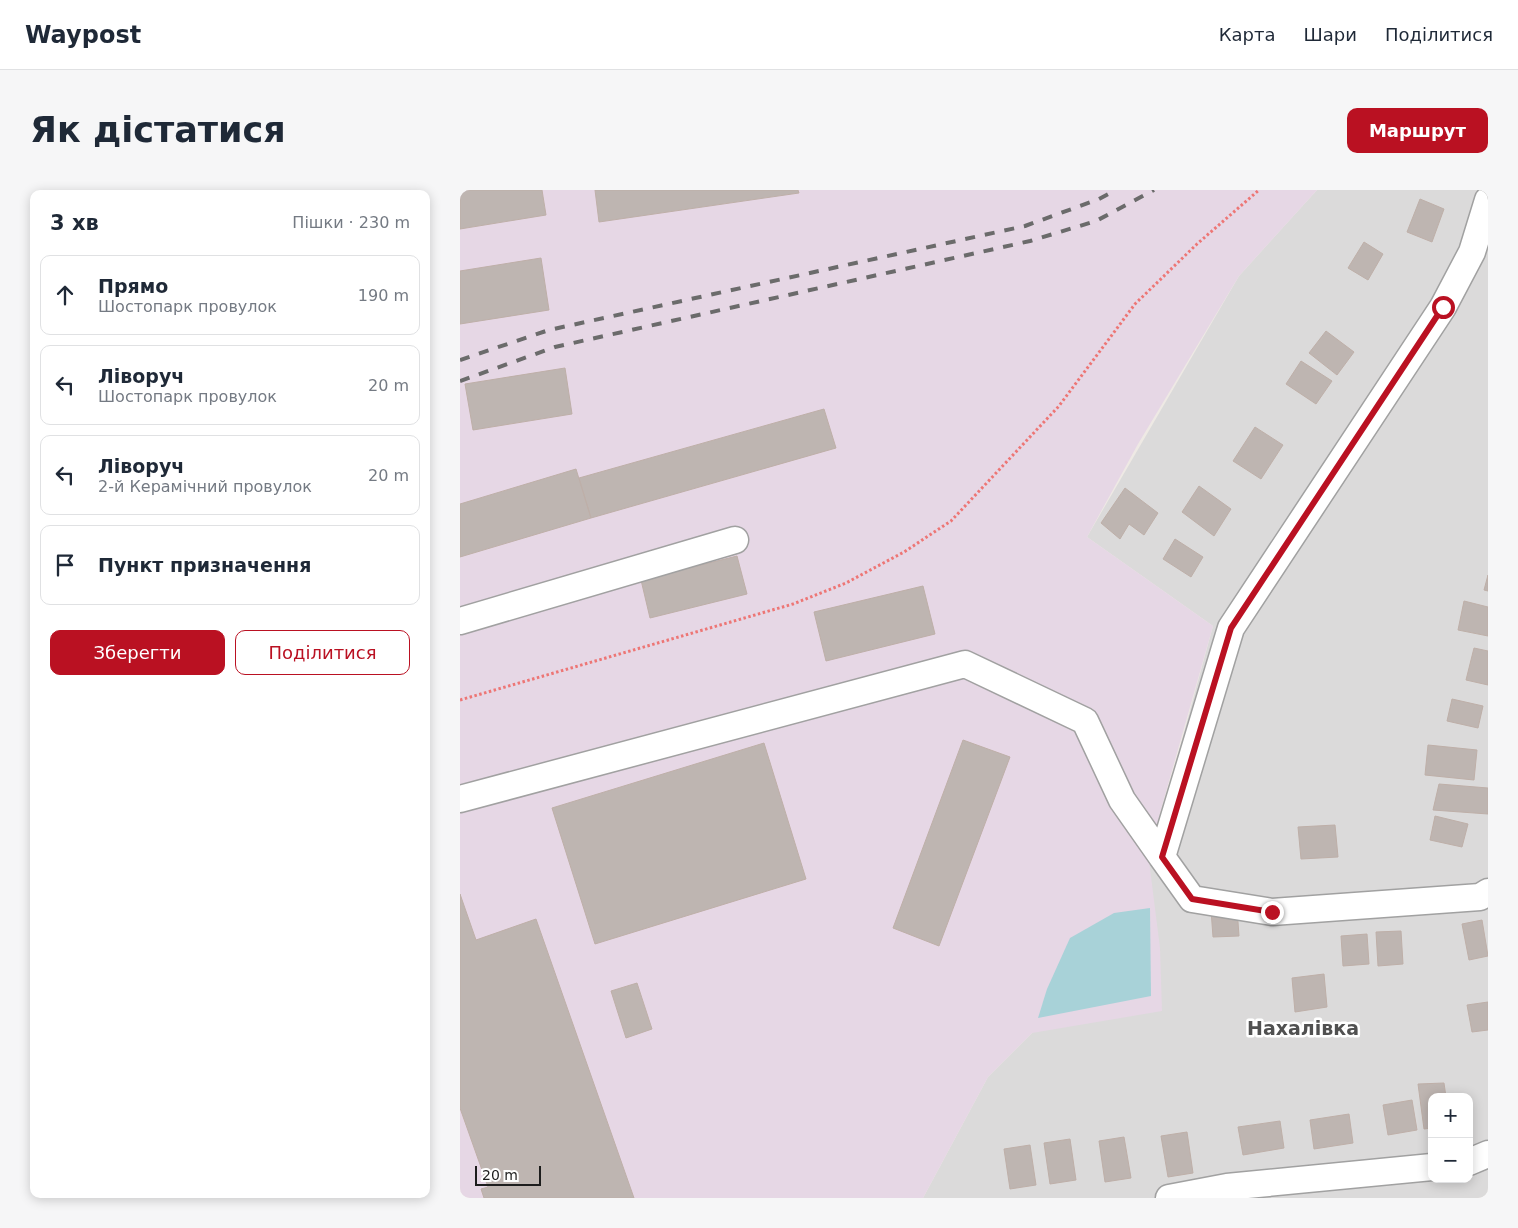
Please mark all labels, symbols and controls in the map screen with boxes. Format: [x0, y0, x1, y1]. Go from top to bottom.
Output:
text: Waypost [25, 21, 141, 49]
text: Карта [1219, 24, 1275, 45]
text: Шари [1303, 24, 1357, 45]
text: Поділитися [1385, 24, 1493, 45]
button: Маршрут [1347, 108, 1488, 153]
text: Як дістатися [30, 110, 286, 150]
text: 3 хв [50, 211, 99, 235]
text: Пішки · 230 m [292, 213, 410, 232]
text: Прямо [98, 275, 168, 297]
icon: ahead [51, 281, 79, 309]
text: 190 m [358, 286, 409, 305]
route start [1432, 296, 1455, 319]
text: Шостопарк провулок [98, 297, 277, 316]
text: Ліворуч [98, 365, 184, 387]
icon: left [51, 371, 79, 399]
text: 20 m [368, 376, 409, 395]
text: Шостопарк провулок [98, 387, 277, 406]
text: Ліворуч [98, 455, 184, 477]
icon: left [51, 461, 79, 489]
text: 20 m [368, 466, 409, 485]
text: 2-й Керамічний провулок [98, 477, 312, 496]
icon: arrive [51, 551, 79, 579]
text: Пункт призначення [98, 554, 311, 576]
button: Зберегти [50, 630, 225, 675]
button: Поділитися [235, 630, 410, 675]
route end [1261, 901, 1284, 924]
district label: Нахалівка [1247, 1017, 1359, 1039]
map controls [1428, 1093, 1473, 1183]
button: + [1428, 1093, 1473, 1138]
button: − [1428, 1138, 1473, 1183]
scale bar [475, 1163, 541, 1186]
text: 20 m [482, 1167, 518, 1183]

